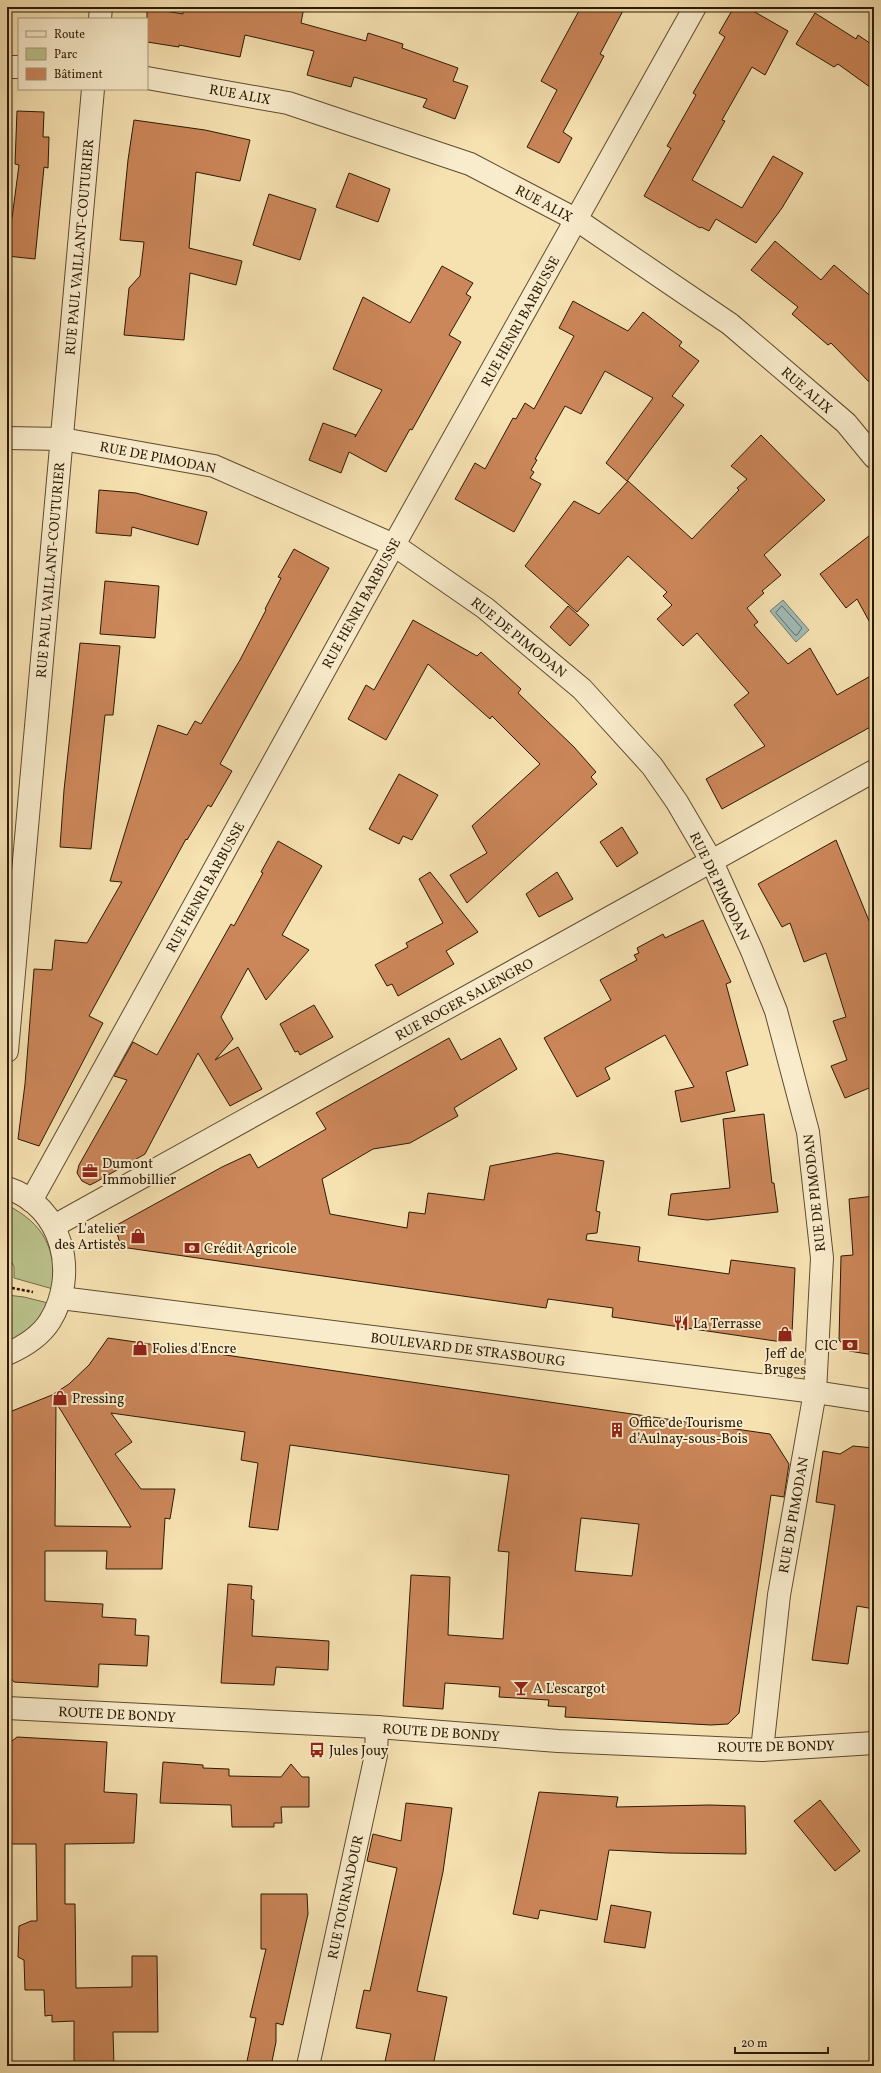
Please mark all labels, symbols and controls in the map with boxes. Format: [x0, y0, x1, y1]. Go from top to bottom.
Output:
legend [18, 18, 148, 90]
text: Route [54, 27, 85, 43]
text: Parc [54, 47, 77, 63]
text: Bâtiment [54, 67, 103, 83]
street label: RUE ALIX [207, 81, 272, 110]
street label: RUE PAUL VAILLANT-COUTURIER [62, 138, 99, 356]
street label: RUE ALIX [511, 181, 575, 227]
street label: RUE HENRI BARBUSSE [477, 253, 565, 390]
street label: RUE ALIX [776, 364, 836, 419]
street label: RUE DE PIMODAN [98, 438, 218, 479]
street label: RUE PAUL VAILLANT-COUTURIER [33, 461, 70, 679]
street label: RUE HENRI BARBUSSE [318, 535, 406, 672]
street label: RUE DE PIMODAN [466, 594, 570, 683]
street label: RUE HENRI BARBUSSE [162, 819, 250, 956]
street label: RUE DE PIMODAN [684, 829, 753, 944]
street label: RUE ROGER SALENGRO [392, 954, 537, 1046]
street label: RUE DE PIMODAN [800, 1133, 831, 1253]
place label: Dumont Immobillier [102, 1155, 176, 1190]
office icon: Dumont Immobillier [81, 1162, 99, 1180]
place label: L'atelier des Artistes [54, 1220, 126, 1255]
shop icon: L'atelier des Artistes [129, 1227, 147, 1245]
bank icon: Crédit Agricole [183, 1239, 201, 1257]
place label: Crédit Agricole [204, 1240, 297, 1259]
restaurant icon: La Terrasse [672, 1314, 690, 1332]
place label: La Terrasse [693, 1315, 762, 1334]
shop icon: Jeff de Bruges [776, 1325, 794, 1343]
street label: BOULEVARD DE STRASBOURG [369, 1329, 566, 1372]
bank icon: CIC [841, 1336, 859, 1354]
place label: CIC [815, 1337, 838, 1356]
shop icon: Folies d'Encre [131, 1339, 149, 1357]
place label: Folies d'Encre [152, 1340, 237, 1359]
place label: Jeff de Bruges [764, 1345, 806, 1380]
shop icon: Pressing [51, 1389, 69, 1407]
place label: Pressing [72, 1390, 124, 1409]
place label: Office de Tourisme d’Aulnay-sous-Bois [629, 1414, 748, 1449]
building icon: Office de Tourisme d’Aulnay-sous-Bois [608, 1421, 626, 1439]
street label: RUE DE PIMODAN [775, 1455, 814, 1575]
bar icon: A L'escargot [512, 1679, 530, 1697]
place label: A L'escargot [533, 1680, 606, 1699]
street label: ROUTE DE BONDY [58, 1703, 176, 1728]
street label: ROUTE DE BONDY [382, 1720, 500, 1747]
street label: ROUTE DE BONDY [717, 1737, 835, 1758]
bus stop icon: Jules Jouy [308, 1741, 326, 1759]
place label: Jules Jouy [329, 1742, 389, 1761]
street label: RUE TOURNADOUR [324, 1833, 369, 1961]
scale bar [735, 2029, 828, 2055]
text: 20 m [741, 2036, 768, 2052]

